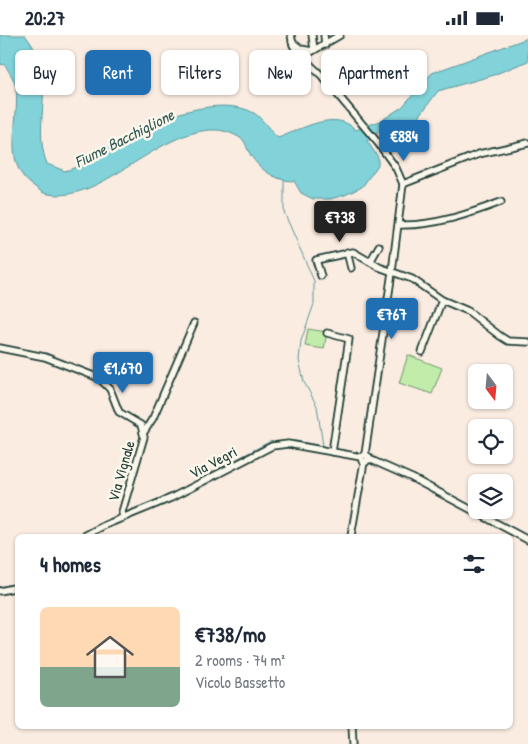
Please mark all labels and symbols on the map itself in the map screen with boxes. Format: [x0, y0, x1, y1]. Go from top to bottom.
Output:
water label: Fiume Bacchiglione [70, 103, 178, 173]
pin: €884 [374, 119, 434, 162]
pin: €738 [310, 201, 370, 243]
pin: €767 [362, 297, 422, 340]
pin: €1,670 [82, 351, 164, 394]
north arrow [468, 364, 512, 409]
street label: Via Vignale [102, 438, 140, 504]
street label: Via Vegri [185, 441, 241, 483]

